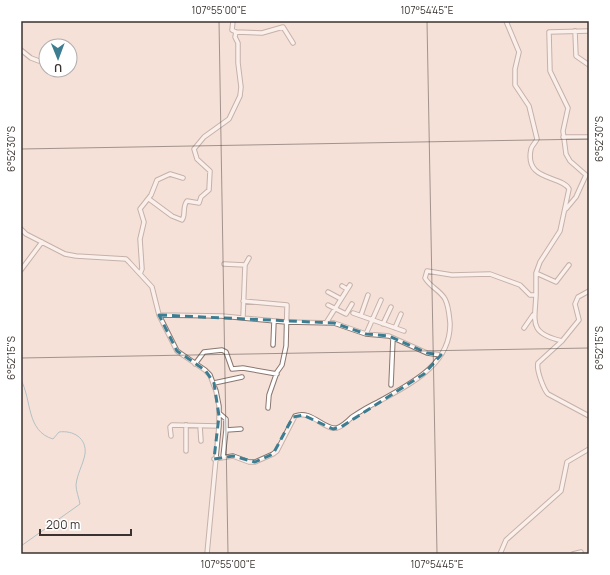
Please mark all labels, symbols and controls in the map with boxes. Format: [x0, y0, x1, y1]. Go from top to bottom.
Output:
text: 107°55'00"E [191, 3, 247, 17]
text: 107°54'45"E [400, 3, 454, 17]
north arrow [38, 38, 78, 78]
text: U [54, 61, 62, 76]
text: 6°52'30"S [592, 116, 606, 162]
text: 6°52'30"S [4, 126, 18, 172]
text: 6°52'15"S [592, 326, 606, 370]
text: 6°52'15"S [4, 336, 18, 380]
scale bar [40, 511, 131, 537]
text: 200 m [46, 516, 80, 533]
text: 107°55'00"E [200, 557, 256, 571]
text: 107°54'45"E [410, 557, 464, 571]

